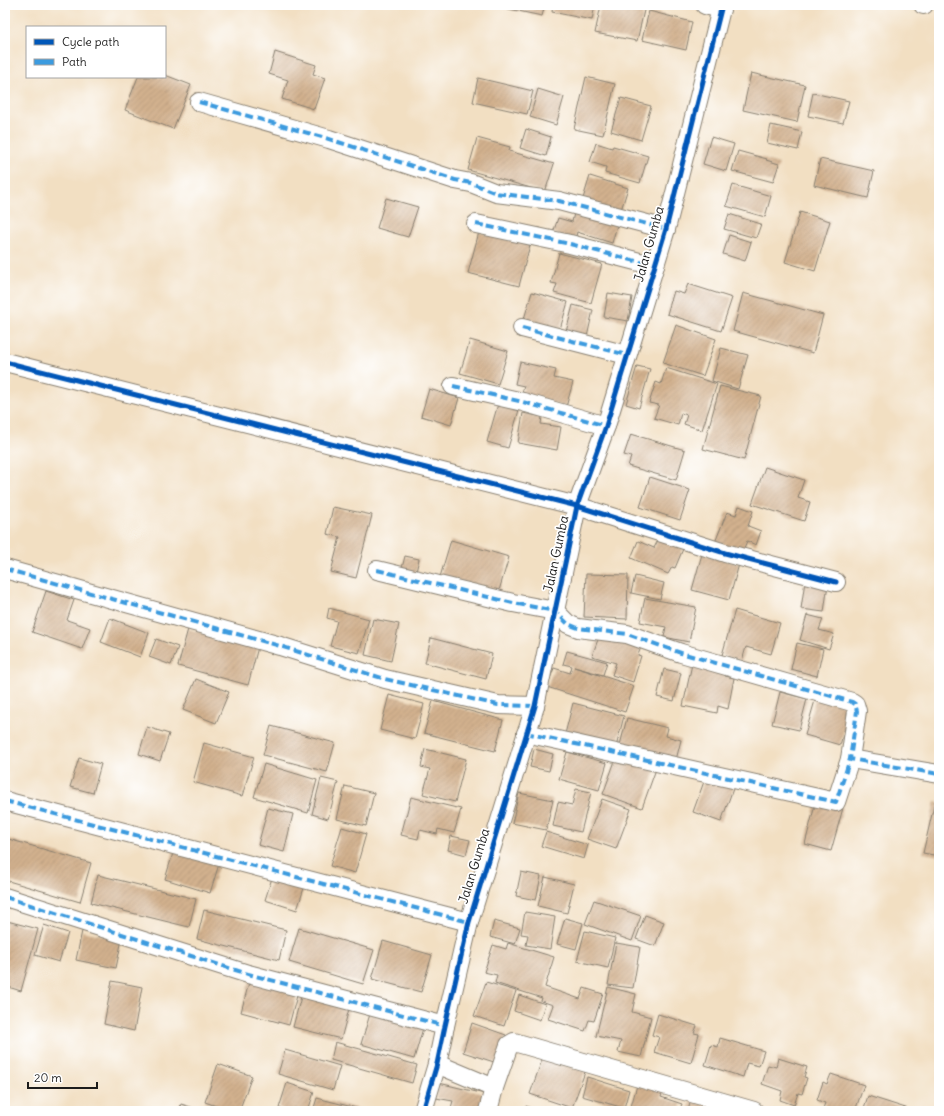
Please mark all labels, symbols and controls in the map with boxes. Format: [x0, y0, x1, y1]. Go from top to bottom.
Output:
legend [26, 26, 166, 78]
text: Cycle path [62, 34, 119, 49]
text: Path [62, 54, 87, 69]
street label: Jalan Gumba [630, 204, 668, 284]
street label: Jalan Gumba [540, 514, 572, 594]
street label: Jalan Gumba [454, 826, 494, 906]
scale bar [28, 1064, 97, 1090]
text: 20 m [34, 1070, 62, 1085]

